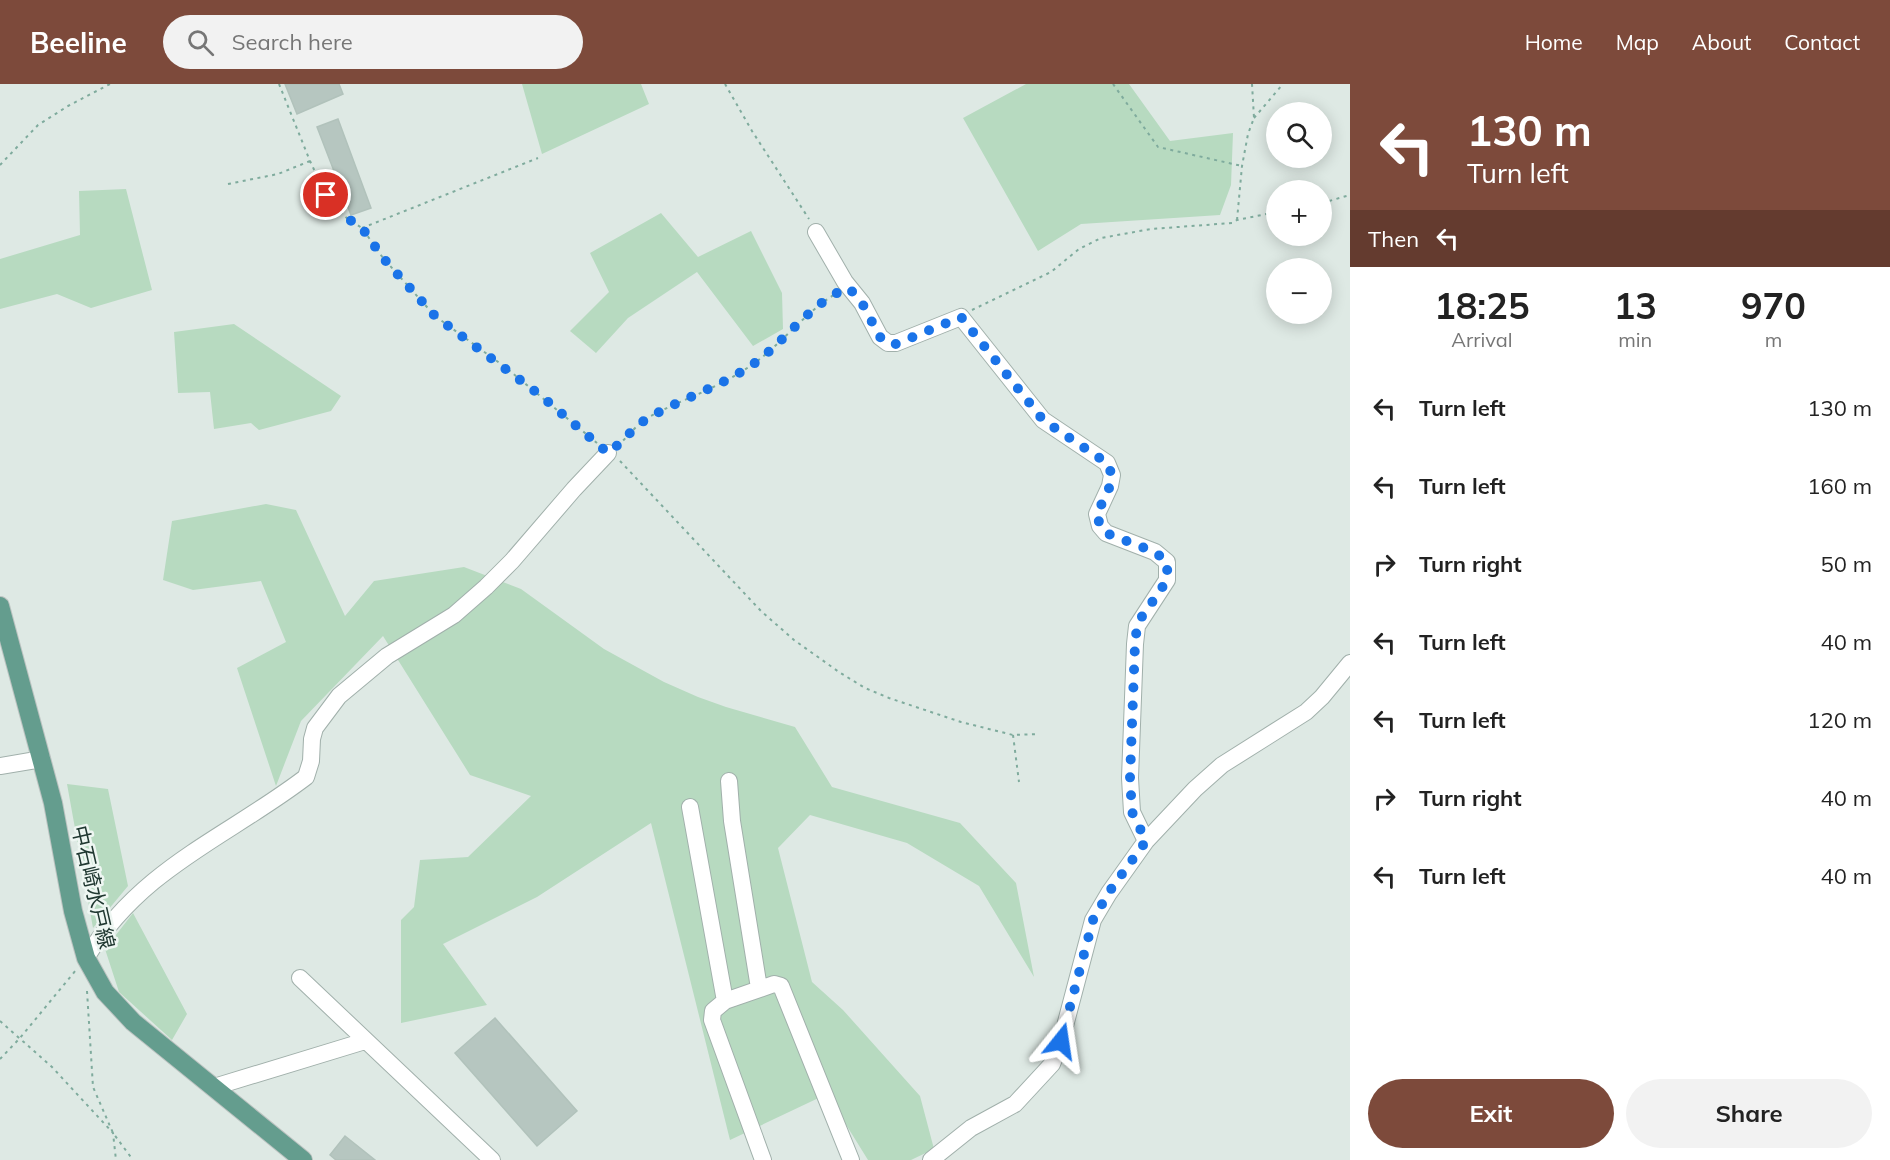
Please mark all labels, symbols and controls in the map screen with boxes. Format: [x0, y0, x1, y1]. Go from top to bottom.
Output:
search box [163, 15, 583, 69]
text: Beeline [30, 25, 127, 60]
icon: search [184, 26, 217, 59]
text: Search here [232, 28, 353, 56]
text: Home [1525, 29, 1583, 55]
text: Map [1616, 29, 1659, 55]
text: About [1692, 29, 1751, 55]
text: Contact [1784, 29, 1860, 55]
map controls [1266, 102, 1332, 324]
button: search [1266, 102, 1332, 168]
text: 130 m [1467, 104, 1592, 157]
icon: left [1368, 108, 1446, 186]
text: Turn left [1467, 156, 1569, 190]
pin [300, 169, 351, 220]
icon: arrive [309, 178, 342, 211]
button: + [1266, 180, 1332, 246]
icon: left [1431, 222, 1464, 255]
text: Then [1368, 225, 1419, 253]
button: − [1266, 258, 1332, 324]
text: 18:25 [1434, 283, 1529, 328]
text: 13 [1614, 283, 1657, 328]
text: 970 [1741, 283, 1806, 328]
text: Arrival [1451, 327, 1512, 352]
text: min [1618, 327, 1652, 352]
text: m [1765, 327, 1782, 352]
icon: left [1368, 392, 1401, 425]
text: Turn left [1419, 394, 1506, 422]
text: 130 m [1807, 394, 1872, 422]
icon: left [1368, 470, 1401, 503]
text: Turn left [1419, 472, 1506, 500]
text: 160 m [1807, 472, 1872, 500]
icon: right [1368, 548, 1401, 581]
text: Turn right [1419, 550, 1522, 578]
text: 50 m [1821, 550, 1872, 578]
icon: left [1368, 626, 1401, 659]
text: Turn left [1419, 628, 1506, 656]
text: 40 m [1821, 628, 1872, 656]
icon: left [1368, 704, 1401, 737]
text: Turn left [1419, 706, 1506, 734]
text: 120 m [1807, 706, 1872, 734]
icon: right [1368, 782, 1401, 815]
text: Turn right [1419, 784, 1522, 812]
text: 40 m [1821, 784, 1872, 812]
street label: 中石崎水戸線 [67, 823, 121, 951]
icon: left [1368, 860, 1401, 893]
text: Turn left [1419, 862, 1506, 890]
text: 40 m [1821, 862, 1872, 890]
position arrow [1029, 1009, 1093, 1073]
button: Exit [1368, 1079, 1614, 1148]
button: Share [1626, 1079, 1872, 1148]

